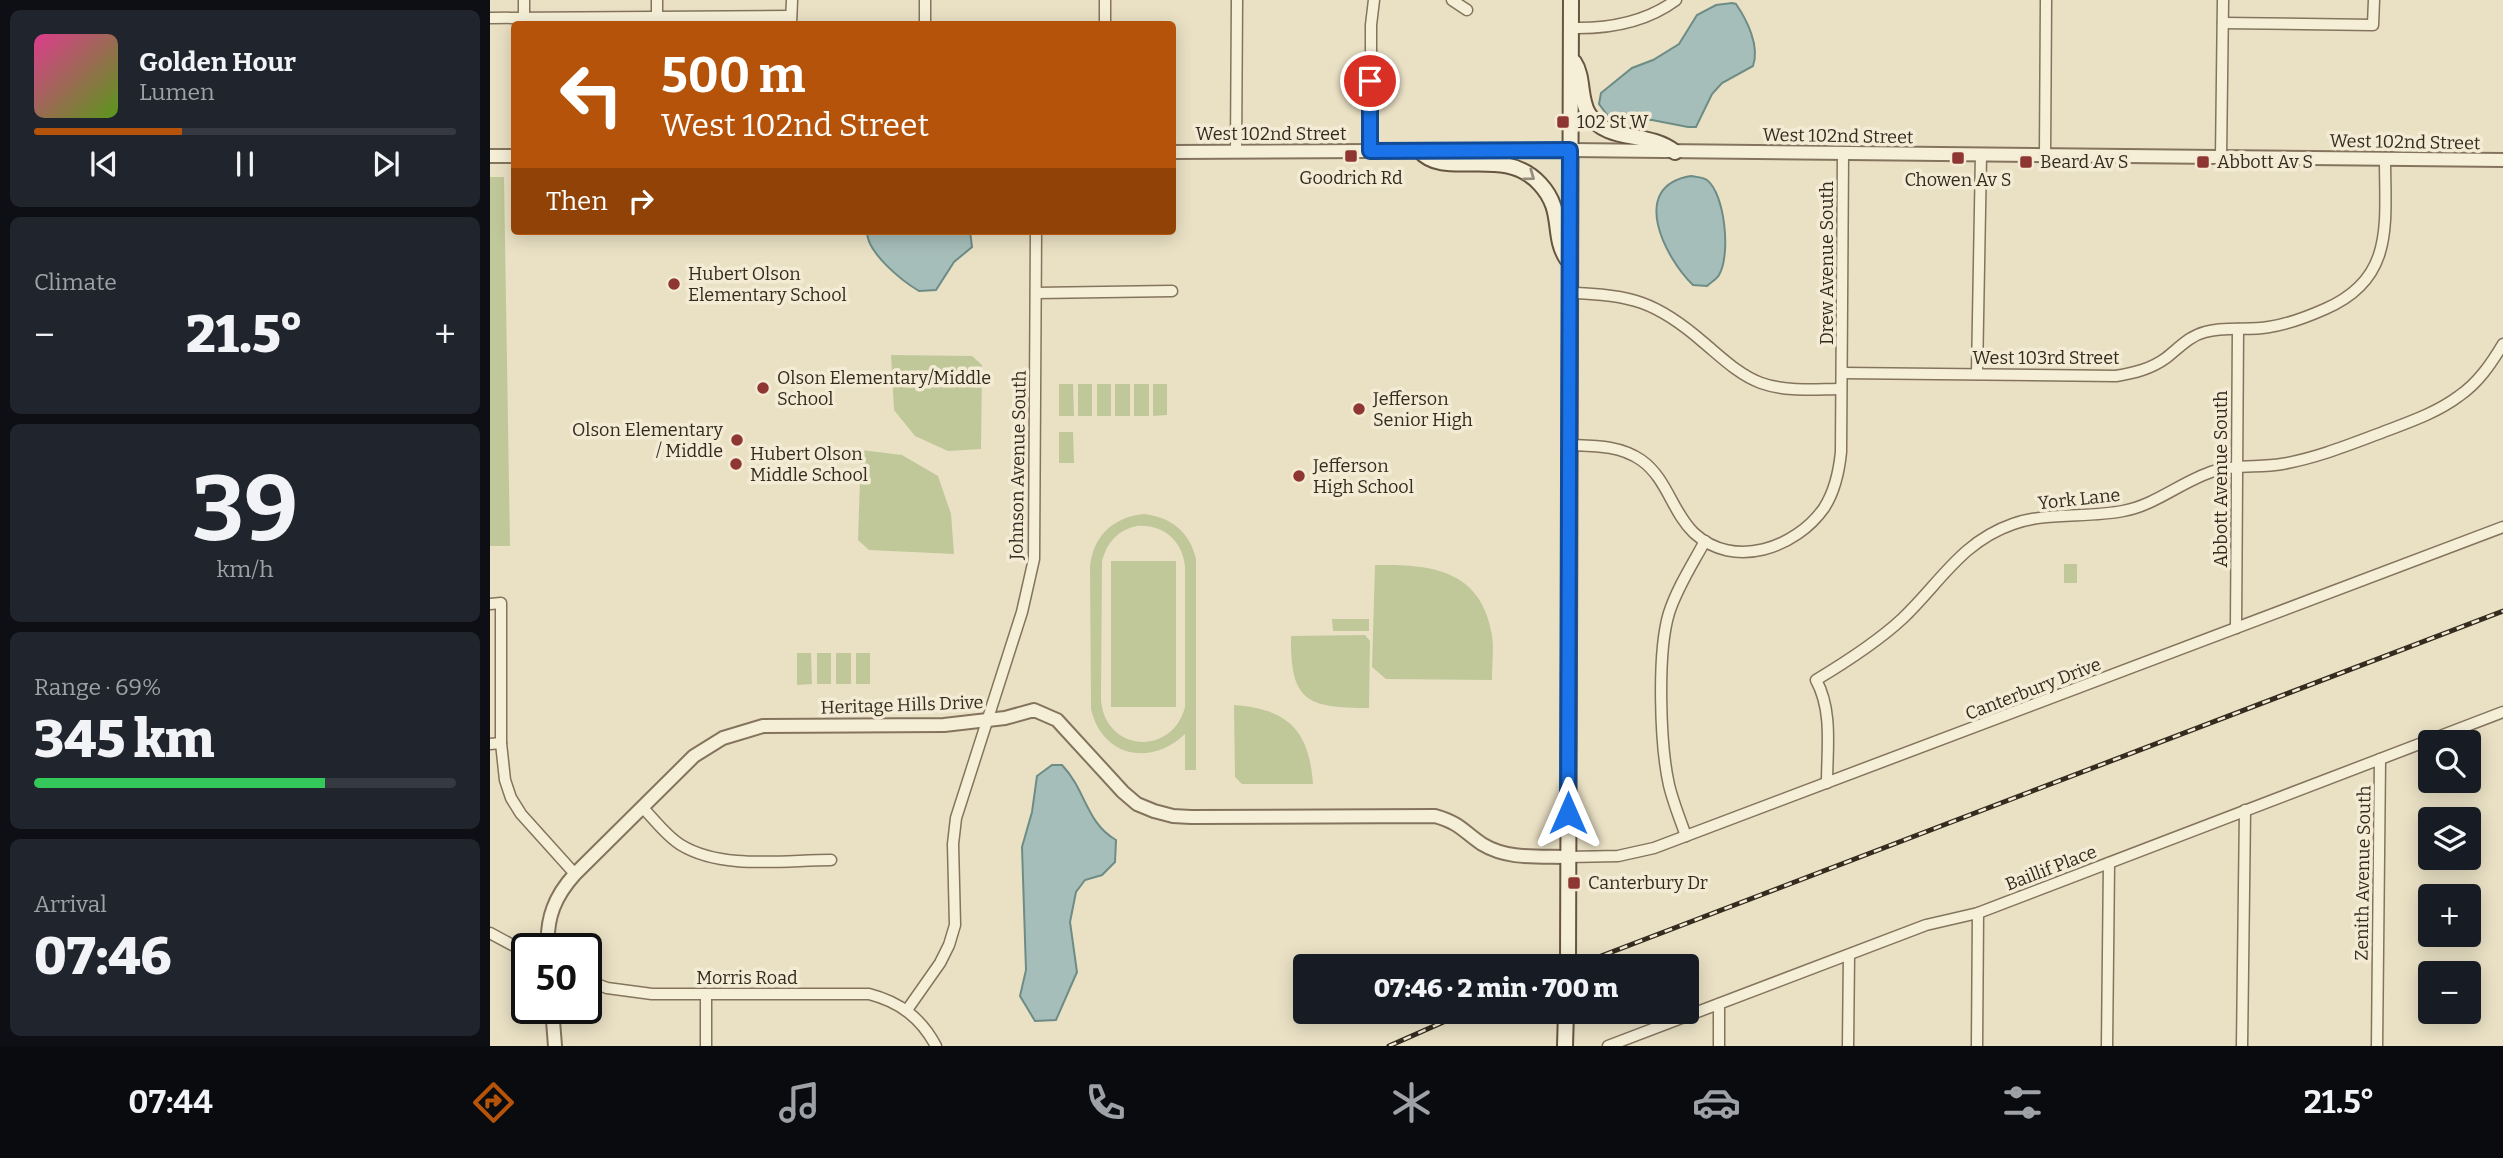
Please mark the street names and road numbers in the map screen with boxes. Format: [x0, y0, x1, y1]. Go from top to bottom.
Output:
street label: West 102nd Street [1196, 123, 1347, 145]
street label: West 102nd Street [1762, 124, 1914, 148]
street label: West 102nd Street [2329, 130, 2481, 154]
street label: Drew Avenue South [1816, 181, 1838, 345]
street label: West 103rd Street [1972, 347, 2120, 369]
street label: Johnson Avenue South [1005, 370, 1031, 561]
street label: Abbott Avenue South [2210, 391, 2232, 567]
street label: York Lane [2037, 484, 2121, 514]
street label: Canterbury Drive [1962, 653, 2104, 725]
street label: Heritage Hills Drive [820, 691, 984, 719]
street label: Zenith Avenue South [2350, 785, 2376, 961]
street label: Baillif Place [2002, 841, 2100, 895]
street label: Morris Road [696, 967, 798, 989]

